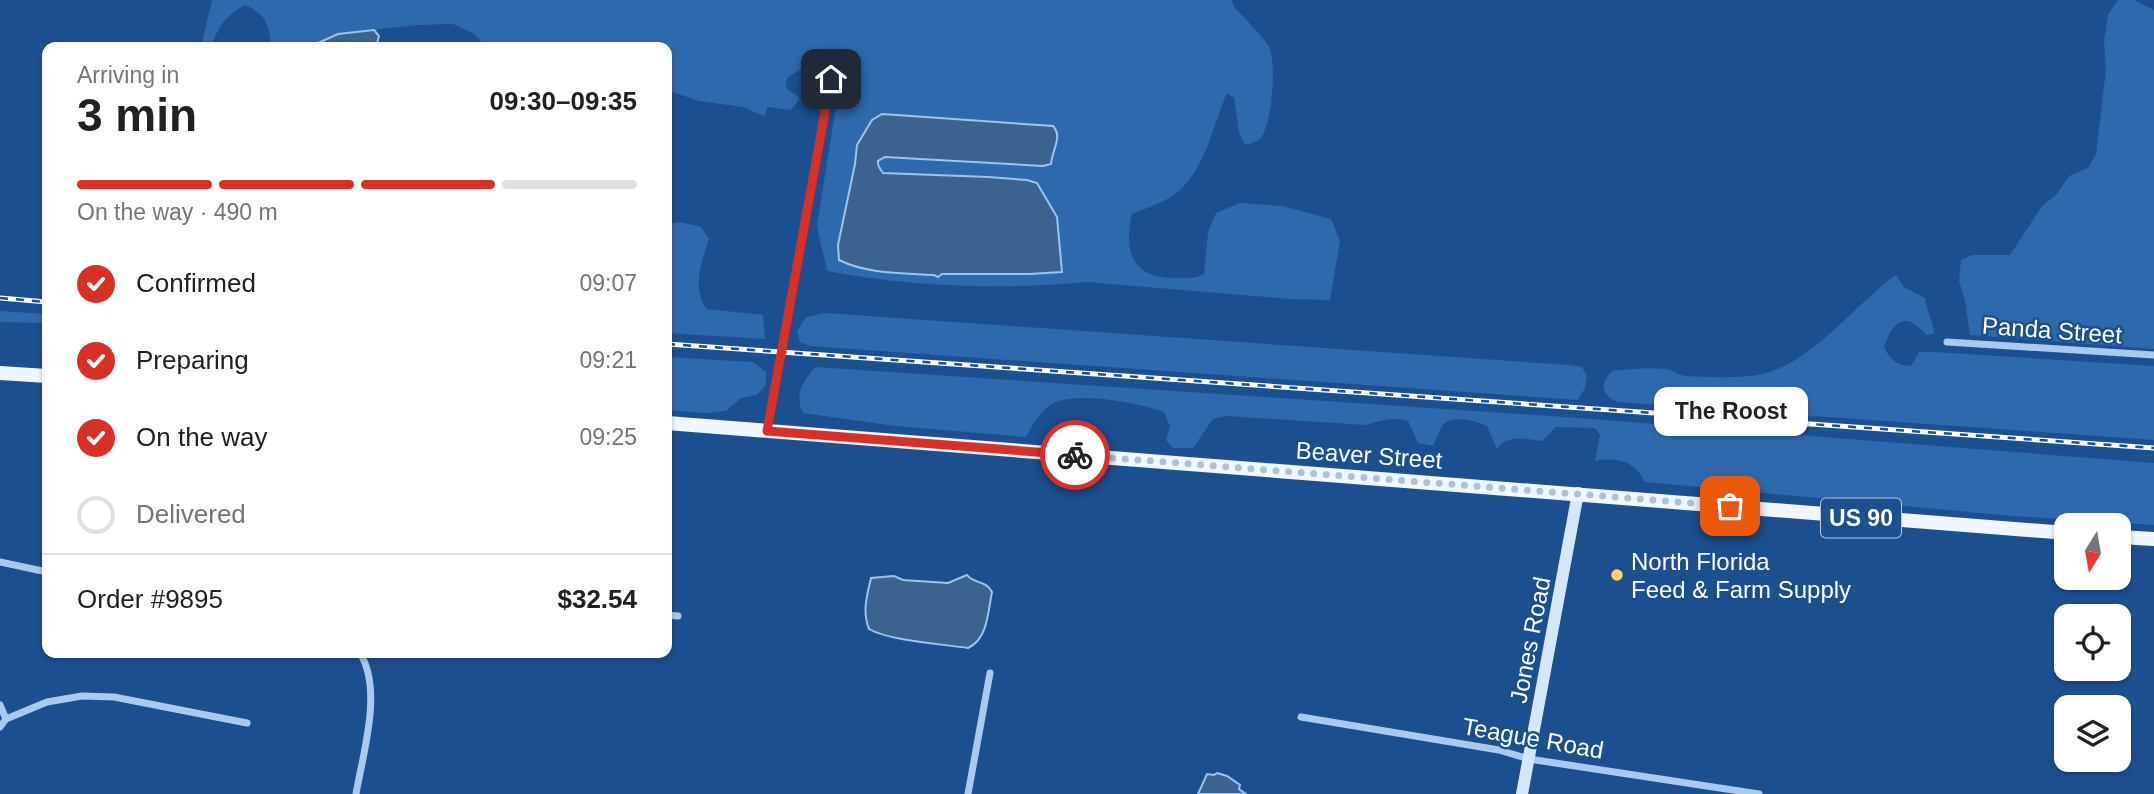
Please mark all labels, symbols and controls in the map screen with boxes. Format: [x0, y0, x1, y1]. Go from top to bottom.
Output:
pin [801, 49, 861, 109]
icon: home [812, 60, 850, 98]
text: Arriving in [77, 62, 179, 88]
text: 09:30–09:35 [490, 86, 637, 116]
text: 3 min [77, 89, 197, 141]
text: On the way · 490 m [77, 199, 278, 225]
icon: check [77, 265, 115, 303]
text: Confirmed [136, 268, 256, 298]
text: 09:07 [579, 270, 637, 296]
street label: Panda Street [1981, 312, 2123, 348]
icon: check [77, 342, 115, 380]
text: Preparing [136, 345, 249, 375]
text: 09:21 [579, 347, 637, 373]
callout: The Roost [1653, 387, 1807, 436]
text: The Roost [1675, 398, 1787, 424]
icon: check [77, 419, 115, 457]
courier [1040, 420, 1110, 490]
text: On the way [136, 422, 268, 452]
text: 09:25 [579, 424, 637, 450]
icon: bike [1056, 436, 1094, 474]
street label: Beaver Street [1295, 436, 1443, 474]
pin [1700, 476, 1760, 536]
icon: bag [1711, 487, 1749, 525]
road number: US 90 [1821, 498, 1901, 538]
text: Delivered [136, 499, 246, 529]
north arrow [2054, 513, 2132, 590]
map controls [2054, 513, 2131, 772]
place label: North Florida Feed & Farm Supply [1631, 548, 1851, 603]
marker: North Florida Feed & Farm Supply [1609, 567, 1625, 583]
street label: Jones Road [1505, 575, 1555, 705]
text: Order #9895 [77, 584, 223, 614]
text: $32.54 [557, 584, 637, 614]
button: locate [2054, 604, 2131, 681]
button: layers [2054, 695, 2131, 772]
street label: Teague Road [1460, 712, 1606, 764]

